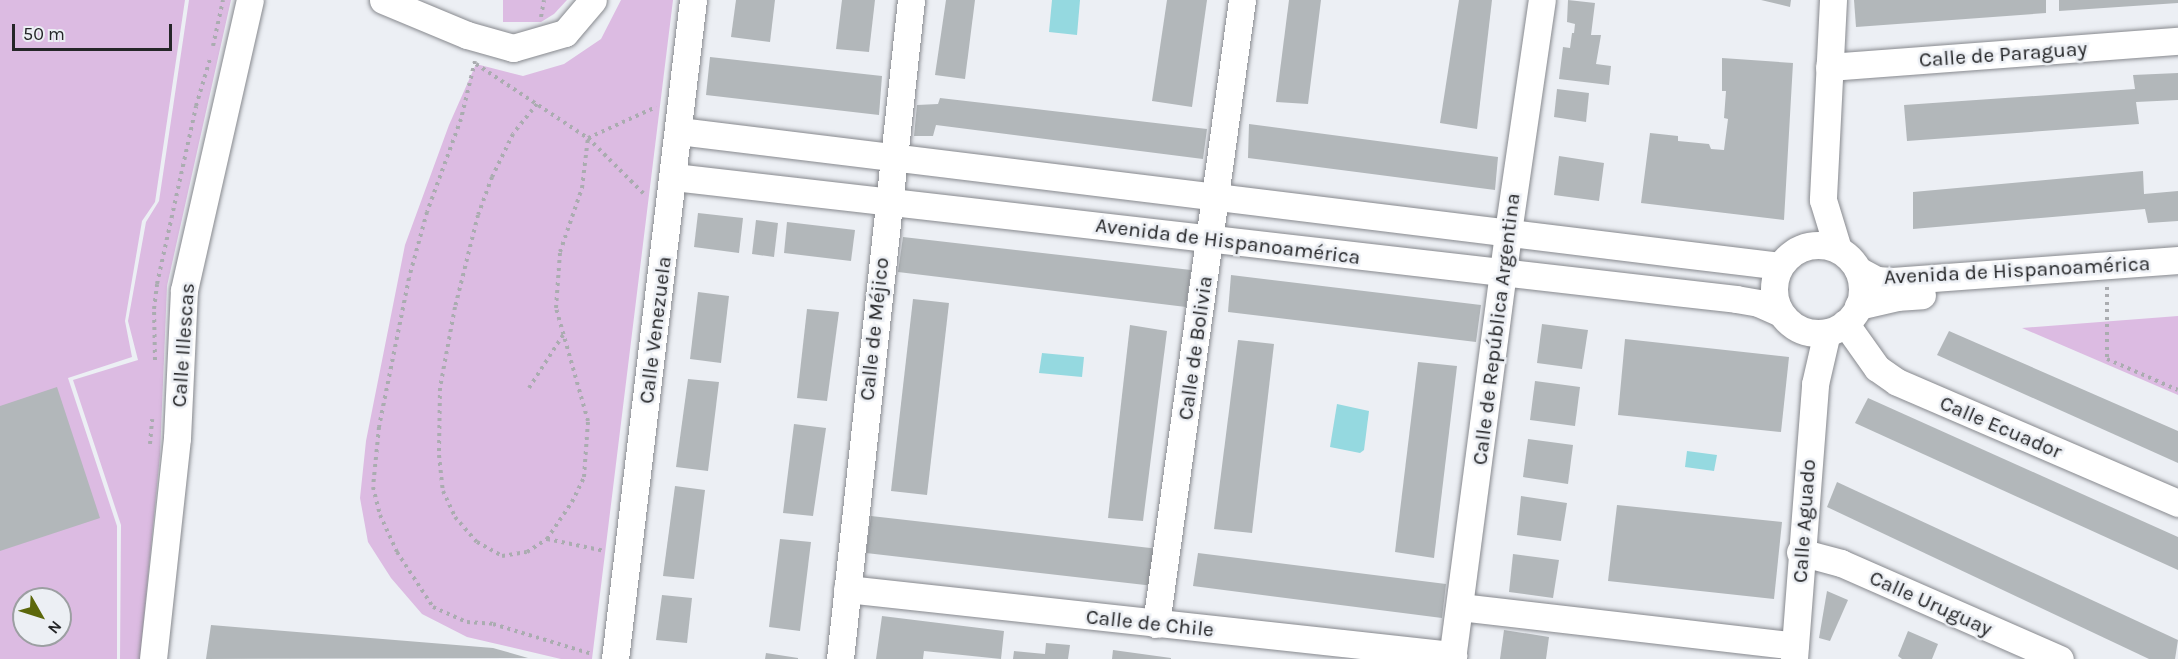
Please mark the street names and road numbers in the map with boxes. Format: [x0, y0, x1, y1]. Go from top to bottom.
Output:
street label: Calle de Paraguay [1918, 36, 2088, 72]
street label: Calle de República Argentina [1467, 192, 1525, 466]
street label: Avenida de Hispanoamérica [1094, 212, 1362, 270]
street label: Avenida de Hispanoamérica [1883, 250, 2151, 290]
street label: Calle Venezuela [633, 255, 677, 405]
street label: Calle de Méjico [854, 256, 894, 402]
street label: Calle de Bolivia [1172, 274, 1218, 422]
street label: Calle Illescas [166, 282, 200, 408]
street label: Calle Ecuador [1936, 390, 2066, 464]
street label: Calle Aguado [1787, 458, 1821, 584]
street label: Calle Uruguay [1866, 565, 1996, 641]
street label: Calle de Chile [1085, 604, 1215, 642]

